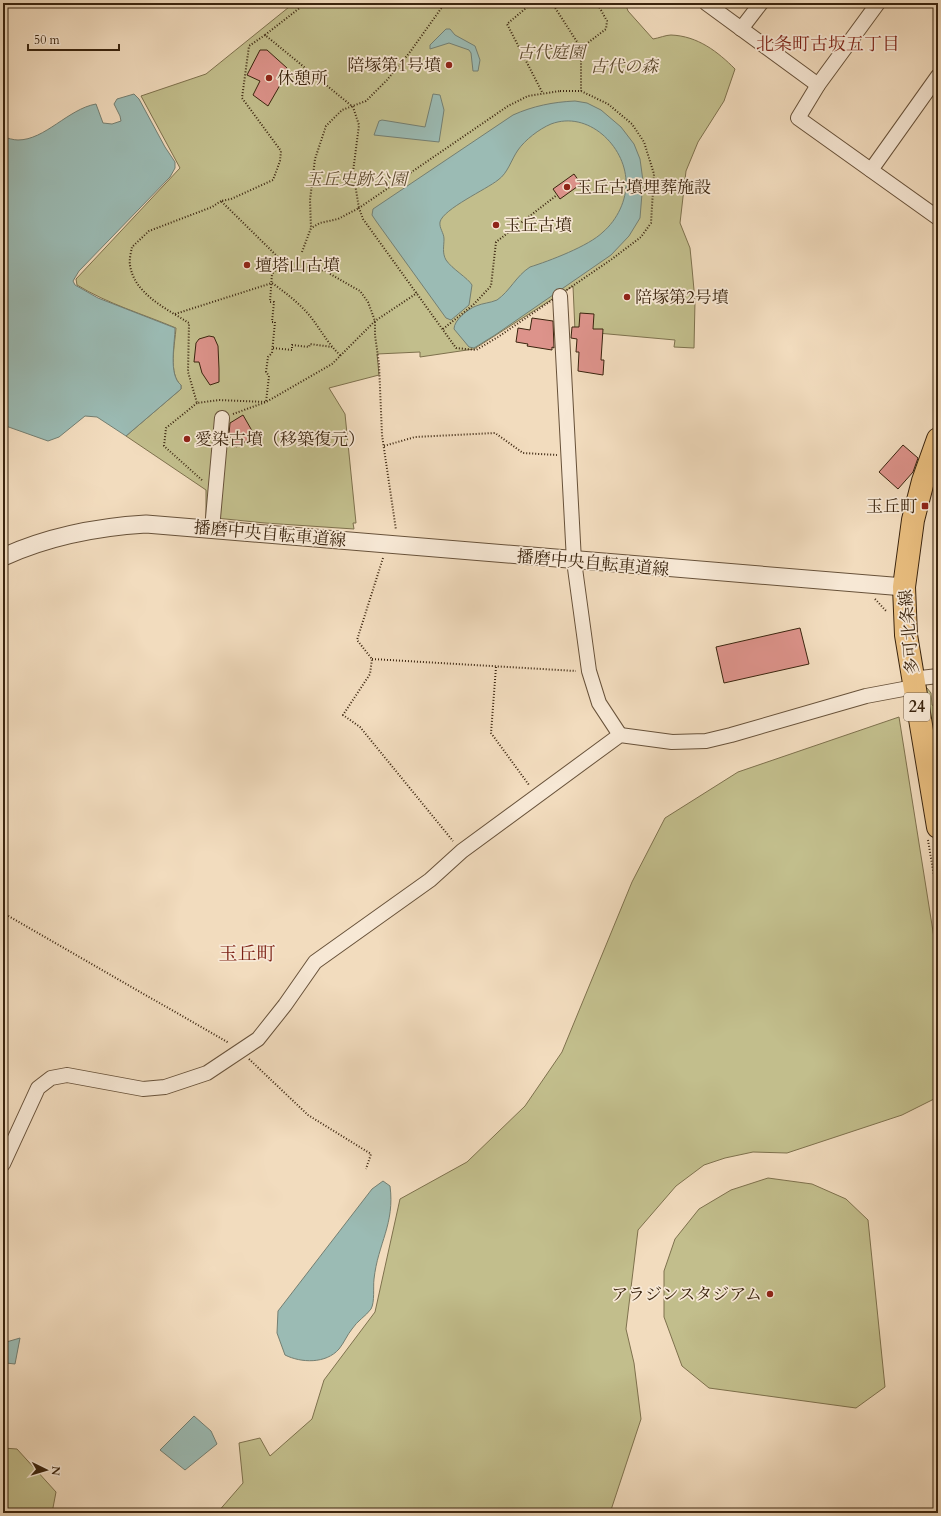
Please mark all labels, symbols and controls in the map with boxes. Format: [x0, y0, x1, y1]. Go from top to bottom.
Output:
scale bar [28, 26, 119, 52]
text: 50 m [34, 32, 61, 48]
district label: 北条町古坂五丁目 [756, 32, 900, 57]
park label: 古代庭園 [517, 41, 588, 64]
place label: 陪塚第1号墳 [347, 54, 441, 77]
park label: 古代の森 [590, 55, 660, 78]
marker: 陪塚第1号墳 [444, 60, 454, 70]
place label: 休憩所 [277, 67, 328, 90]
marker: 休憩所 [264, 73, 274, 83]
park label: 玉丘史跡公園 [305, 168, 410, 191]
place label: 玉丘古墳埋葬施設 [575, 176, 711, 199]
marker: 玉丘古墳埋葬施設 [562, 182, 572, 192]
place label: 玉丘古墳 [504, 214, 572, 237]
marker: 玉丘古墳 [491, 220, 501, 230]
place label: 壇塔山古墳 [255, 254, 340, 277]
marker: 壇塔山古墳 [242, 260, 252, 270]
place label: 陪塚第2号墳 [635, 286, 729, 309]
marker: 陪塚第2号墳 [622, 292, 632, 302]
place label: 愛染古墳（移築復元） [195, 428, 365, 451]
marker: 愛染古墳（移築復元） [182, 434, 192, 444]
place label: 玉丘町 [866, 495, 917, 518]
marker: 玉丘町 [920, 501, 930, 511]
street label: 播磨中央自転車道線 [193, 516, 347, 552]
street label: 播磨中央自転車道線 [516, 545, 670, 581]
street label: 多可北条線 [894, 589, 924, 675]
road number: 24 [904, 693, 930, 721]
district label: 玉丘町 [218, 941, 276, 967]
place label: アラジンスタジアム [611, 1283, 762, 1306]
marker: アラジンスタジアム [765, 1289, 775, 1299]
north arrow [26, 1450, 66, 1490]
text: N [48, 1465, 63, 1477]

